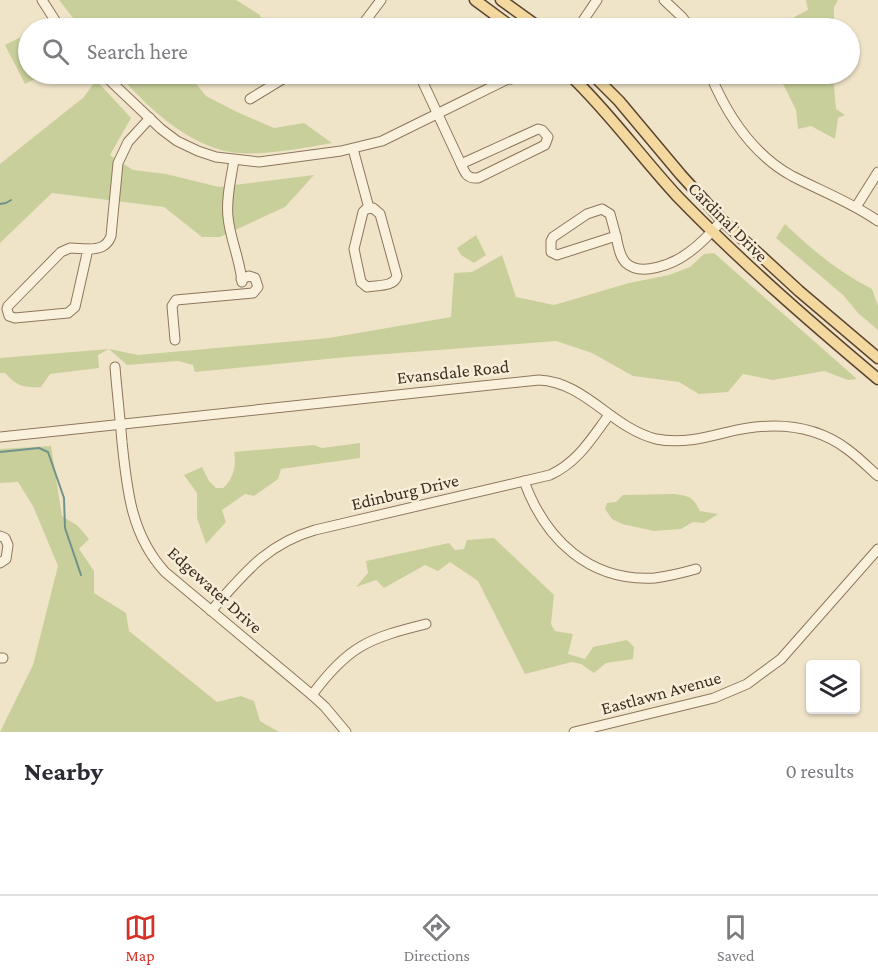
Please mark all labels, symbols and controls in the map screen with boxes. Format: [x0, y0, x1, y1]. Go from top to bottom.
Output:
search box [18, 18, 860, 84]
icon: search [39, 35, 72, 68]
text: Search here [87, 39, 188, 64]
street label: Cardinal Drive [684, 178, 772, 266]
street label: Evansdale Road [396, 356, 511, 388]
street label: Edinburg Drive [349, 470, 461, 514]
street label: Edgewater Drive [164, 542, 266, 638]
map controls [806, 660, 860, 714]
button: layers [806, 660, 860, 714]
street label: Eastlawn Avenue [599, 667, 723, 719]
text: Nearby [24, 757, 103, 786]
text: 0 results [785, 760, 854, 782]
tab: Map [124, 911, 157, 964]
tab: Directions [404, 911, 470, 964]
tab: Saved [717, 911, 754, 964]

